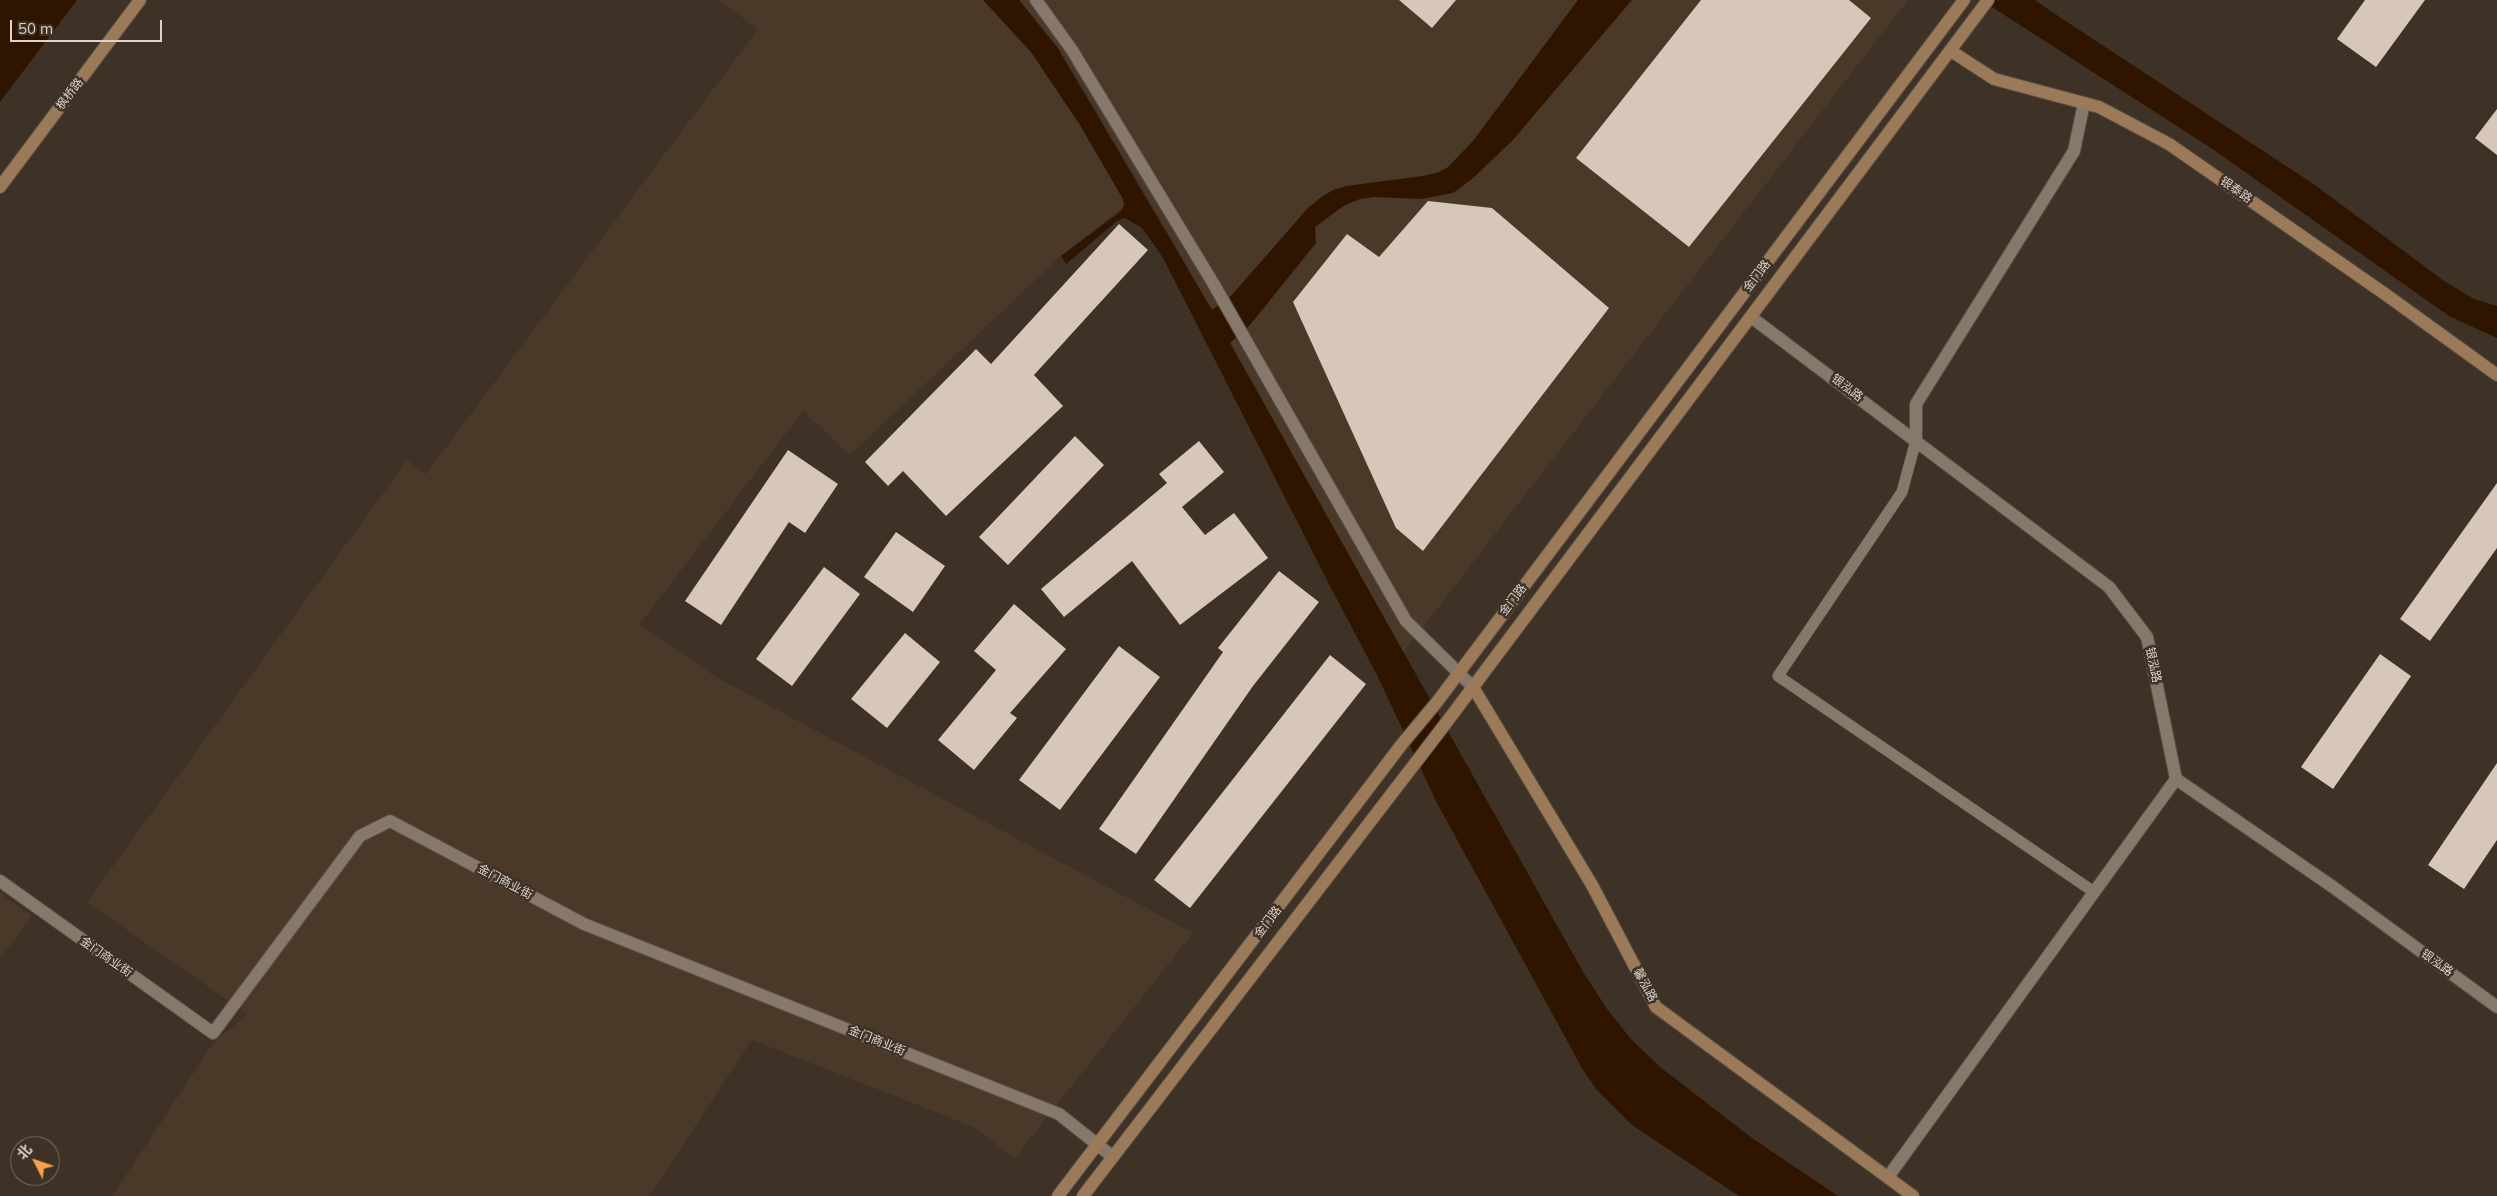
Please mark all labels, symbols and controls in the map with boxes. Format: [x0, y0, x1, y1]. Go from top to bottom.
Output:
scale bar [12, 10, 165, 42]
text: 50 m [18, 19, 53, 38]
street label: 枫桥路 [53, 75, 87, 113]
street label: 银泰路 [2217, 174, 2255, 206]
street label: 金门路 [1740, 257, 1774, 295]
street label: 银泓路 [1828, 371, 1866, 405]
street label: 金门路 [1496, 581, 1530, 619]
street label: 银泓路 [2142, 646, 2164, 684]
street label: 金门商业街 [475, 862, 535, 902]
street label: 金门路 [1251, 903, 1285, 941]
street label: 金门商业街 [77, 934, 135, 980]
street label: 银泓路 [2418, 947, 2456, 979]
street label: 馨泓路 [1630, 966, 1660, 1004]
street label: 金门商业街 [846, 1023, 908, 1059]
north arrow [10, 1136, 60, 1186]
text: 北 [13, 1141, 36, 1163]

